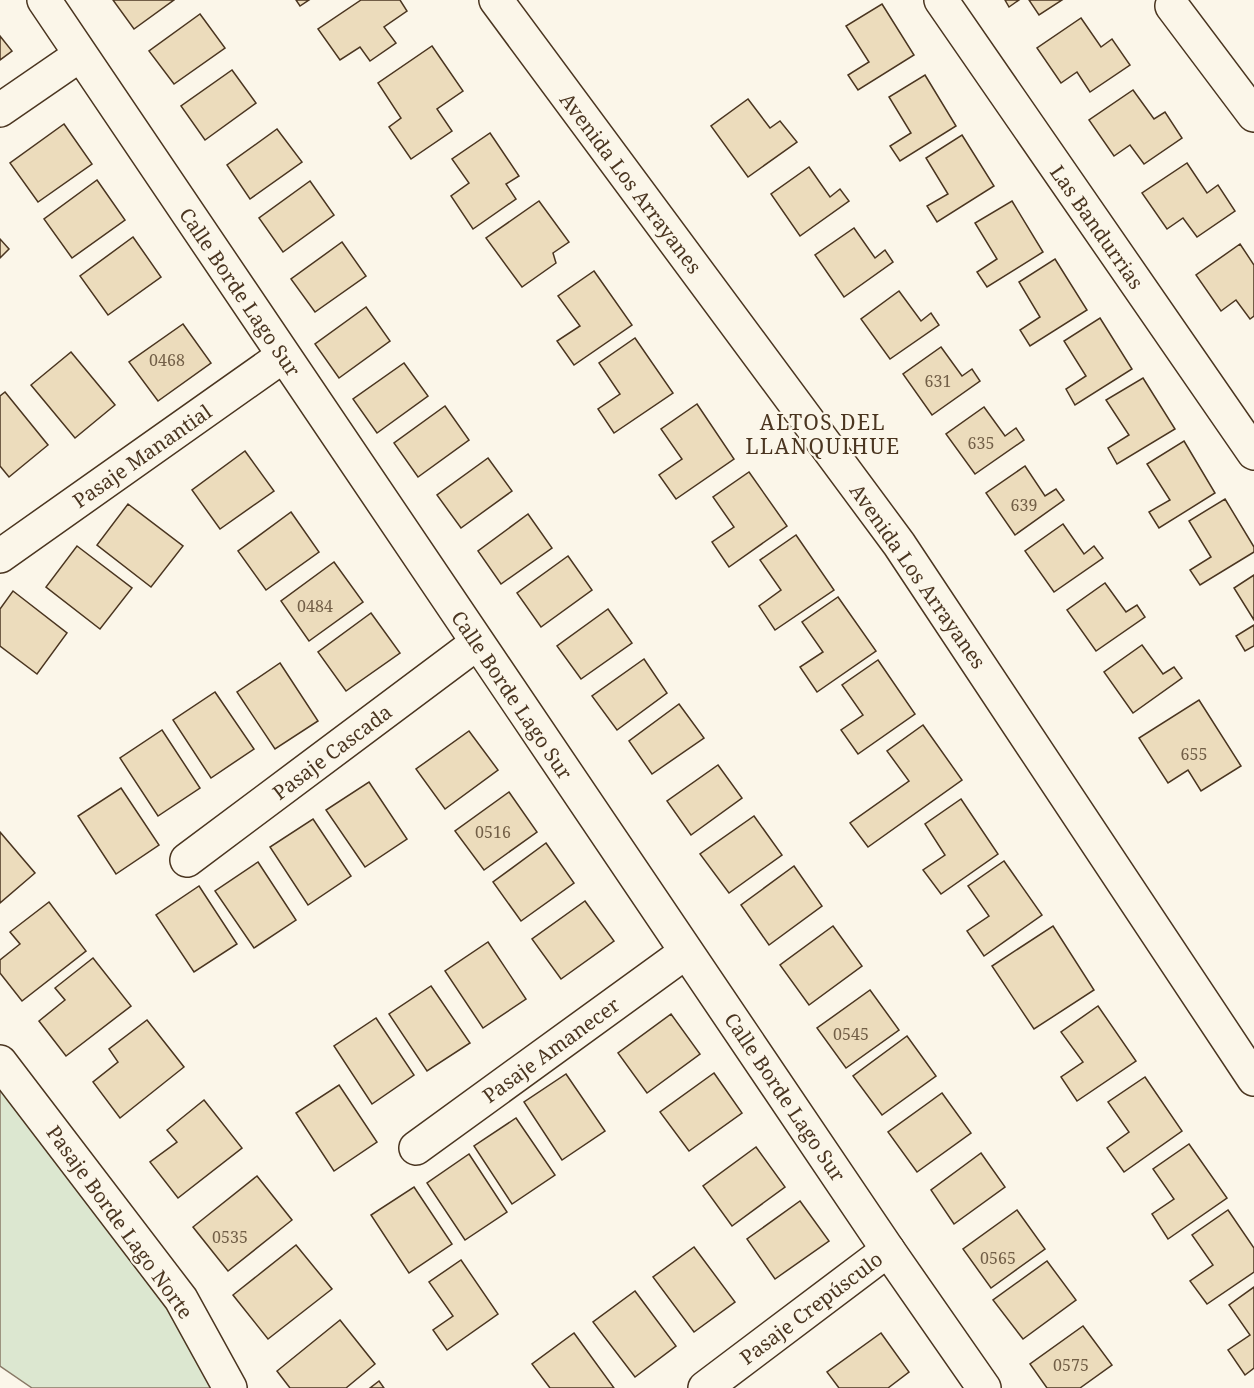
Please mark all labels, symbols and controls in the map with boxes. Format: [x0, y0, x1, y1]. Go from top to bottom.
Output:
street label: Avenida Los Arrayanes [554, 87, 708, 279]
street label: Las Bandurrias [1044, 160, 1150, 294]
street label: Calle Borde Lago Sur [173, 202, 307, 382]
house number: 0468 [149, 349, 185, 371]
house number: 631 [925, 370, 951, 392]
street label: Pasaje Manantial [67, 398, 217, 514]
district label: ALTOS DEL LLANQUIHUE [745, 408, 901, 460]
house number: 635 [968, 432, 994, 454]
street label: Avenida Los Arrayanes [844, 478, 992, 674]
house number: 639 [1011, 494, 1037, 516]
house number: 0484 [297, 595, 333, 617]
street label: Calle Borde Lago Sur [445, 605, 579, 785]
street label: Pasaje Cascada [267, 698, 397, 806]
house number: 655 [1181, 743, 1207, 765]
house number: 0516 [475, 821, 511, 843]
street label: Pasaje Amanecer [477, 991, 625, 1109]
street label: Calle Borde Lago Sur [718, 1007, 852, 1187]
house number: 0545 [833, 1023, 869, 1045]
street label: Pasaje Borde Lago Norte [41, 1120, 199, 1324]
house number: 0535 [212, 1226, 248, 1248]
street label: Pasaje Crepúsculo [734, 1245, 888, 1371]
house number: 0565 [980, 1247, 1016, 1269]
house number: 0575 [1053, 1354, 1089, 1376]

